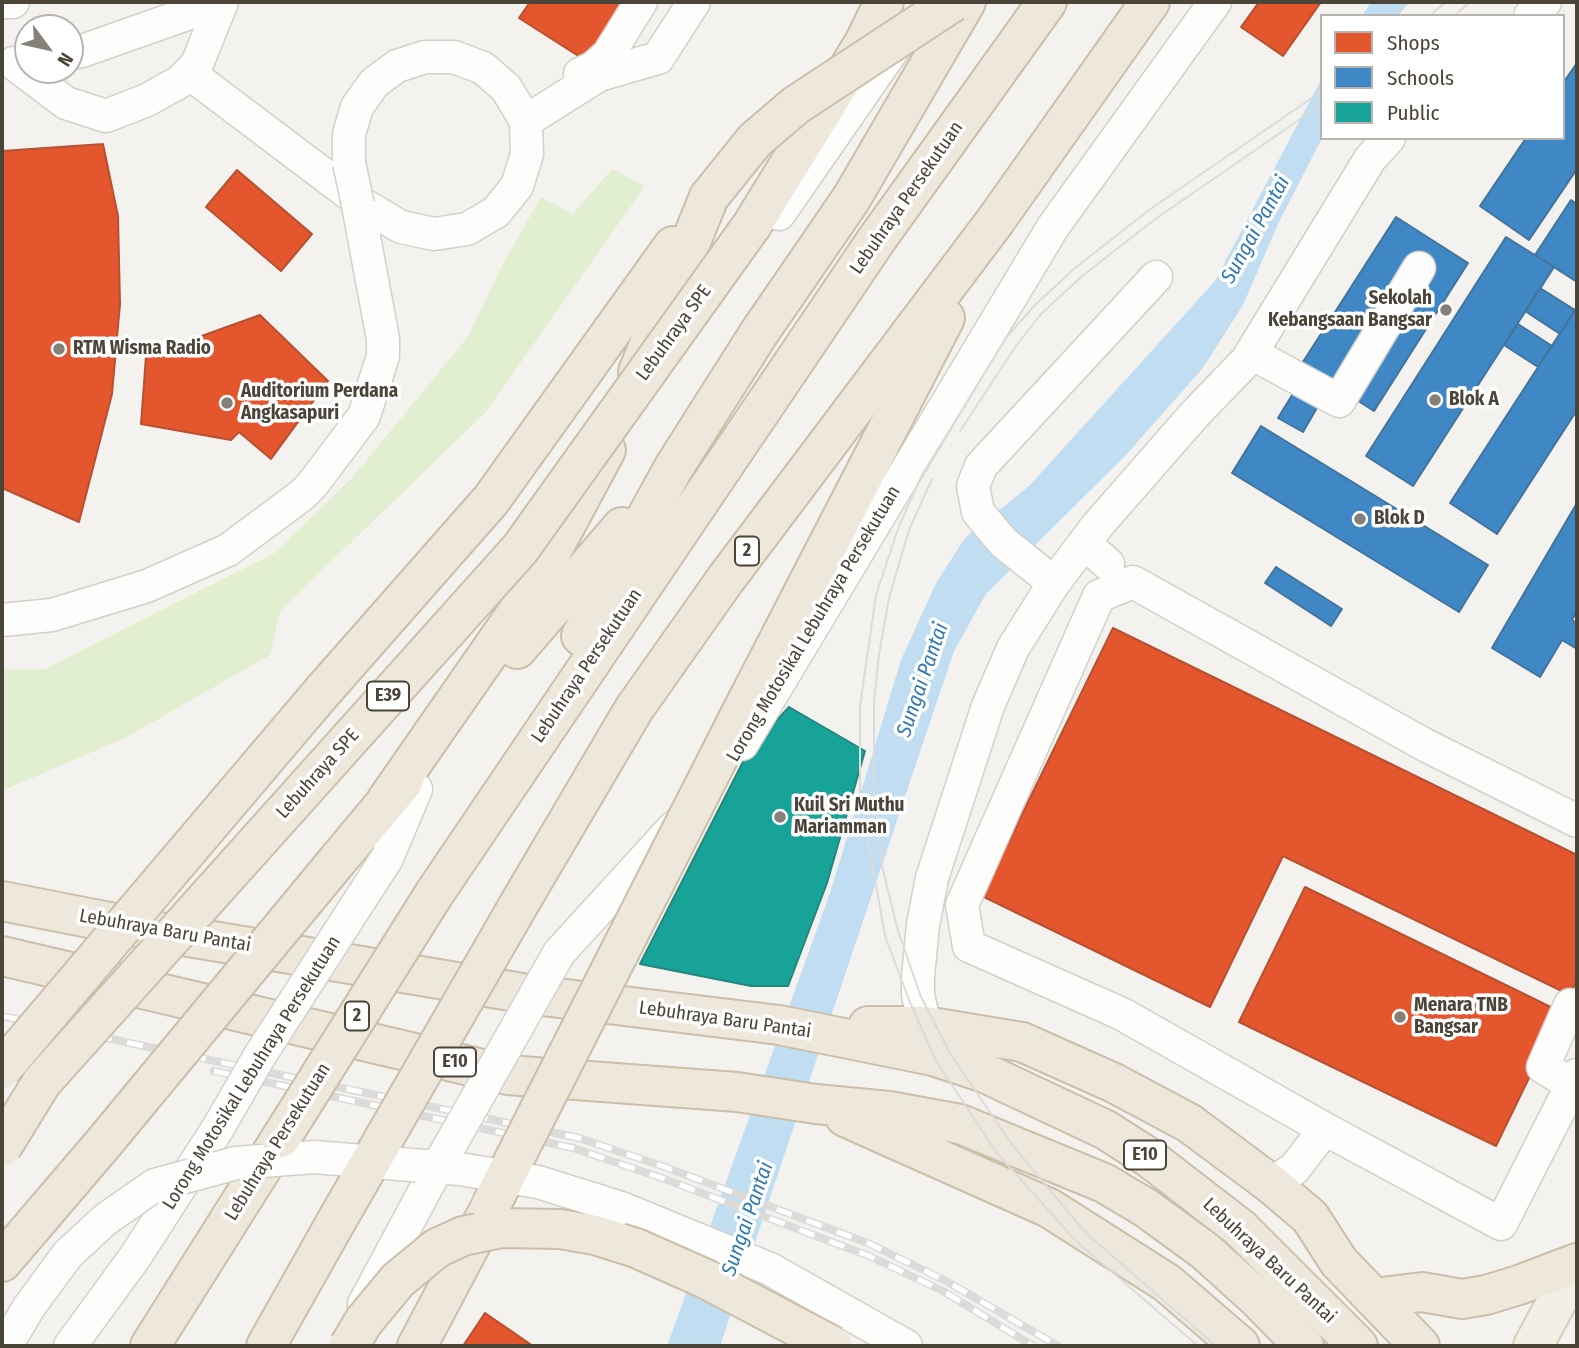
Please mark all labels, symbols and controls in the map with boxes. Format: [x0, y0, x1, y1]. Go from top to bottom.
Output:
north arrow [14, 14, 84, 84]
legend [1320, 14, 1565, 140]
text: Shops [1387, 30, 1440, 56]
text: N [53, 49, 78, 71]
text: Schools [1387, 65, 1454, 91]
text: Public [1387, 100, 1439, 126]
street label: Lebuhraya Persekutuan [846, 117, 968, 279]
water label: Sungai Pantai [1216, 172, 1296, 288]
street label: Lebuhraya SPE [632, 281, 716, 385]
place label: Sekolah Kebangsaan Bangsar [1268, 288, 1432, 332]
marker: Sekolah Kebangsaan Bangsar [1438, 302, 1454, 318]
place label: RTM Wisma Radio [73, 338, 211, 360]
marker: RTM Wisma Radio [51, 341, 67, 357]
place label: Auditorium Perdana Angkasapuri [241, 381, 398, 425]
place label: Blok A [1449, 389, 1499, 411]
marker: Blok A [1427, 392, 1443, 408]
marker: Auditorium Perdana Angkasapuri [219, 395, 235, 411]
street label: Lorong Motosikal Lebuhraya Persekutuan [722, 482, 906, 766]
place label: Blok D [1374, 508, 1425, 530]
marker: Blok D [1352, 511, 1368, 527]
road number: 2 [735, 536, 759, 566]
street label: Lebuhraya Persekutuan [527, 584, 647, 748]
water label: Sungai Pantai [892, 620, 954, 740]
road number: E39 [367, 682, 409, 710]
street label: Lebuhraya SPE [272, 724, 364, 824]
place label: Kuil Sri Muthu Mariamman [794, 795, 904, 839]
marker: Kuil Sri Muthu Mariamman [772, 809, 788, 825]
street label: Lebuhraya Baru Pantai [78, 905, 252, 957]
street label: Lorong Motosikal Lebuhraya Persekutuan [158, 932, 346, 1214]
place label: Menara TNB Bangsar [1414, 995, 1508, 1039]
street label: Lebuhraya Baru Pantai [637, 997, 813, 1043]
road number: 2 [345, 1001, 369, 1030]
marker: Menara TNB Bangsar [1392, 1009, 1408, 1025]
road number: E10 [434, 1048, 476, 1077]
street label: Lebuhraya Persekutuan [220, 1059, 336, 1225]
road number: E10 [1124, 1140, 1166, 1170]
water label: Sungai Pantai [717, 1159, 779, 1279]
street label: Lebuhraya Baru Pantai [1198, 1193, 1340, 1329]

